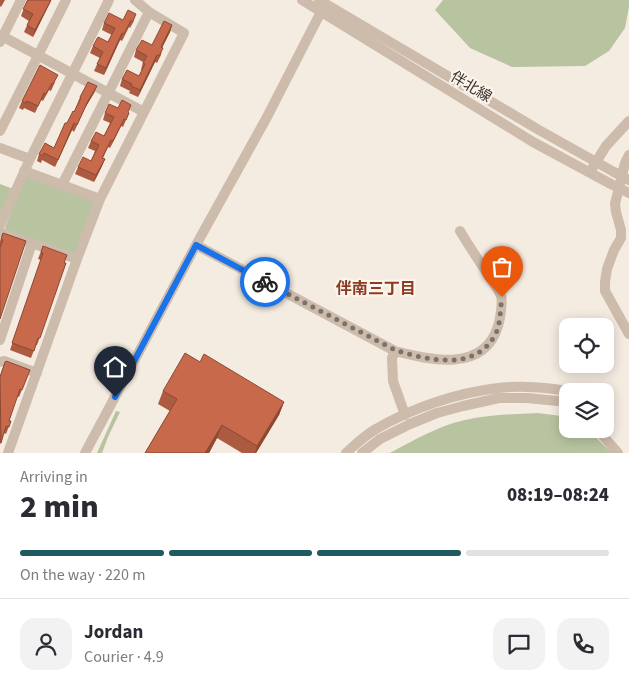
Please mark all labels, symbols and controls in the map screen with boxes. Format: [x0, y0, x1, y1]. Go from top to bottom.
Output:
street label: 伴北線 [446, 66, 496, 108]
pin [481, 246, 523, 297]
icon: bag [488, 253, 516, 281]
courier [240, 257, 290, 307]
icon: bike [251, 268, 279, 296]
district label: 伴南三丁目 [335, 278, 416, 300]
map controls [559, 318, 614, 438]
button: locate [559, 318, 614, 373]
pin [94, 346, 136, 397]
icon: home [101, 353, 129, 381]
button: layers [559, 383, 614, 438]
text: Arriving in [20, 466, 88, 488]
text: 08:19–08:24 [507, 482, 609, 509]
text: 2 min [20, 484, 99, 530]
text: On the way · 220 m [20, 564, 145, 586]
button: person [20, 618, 72, 670]
button: chat [493, 618, 545, 670]
button: phone [557, 618, 609, 670]
text: Jordan [84, 619, 143, 646]
text: Courier · 4.9 [84, 646, 164, 668]

